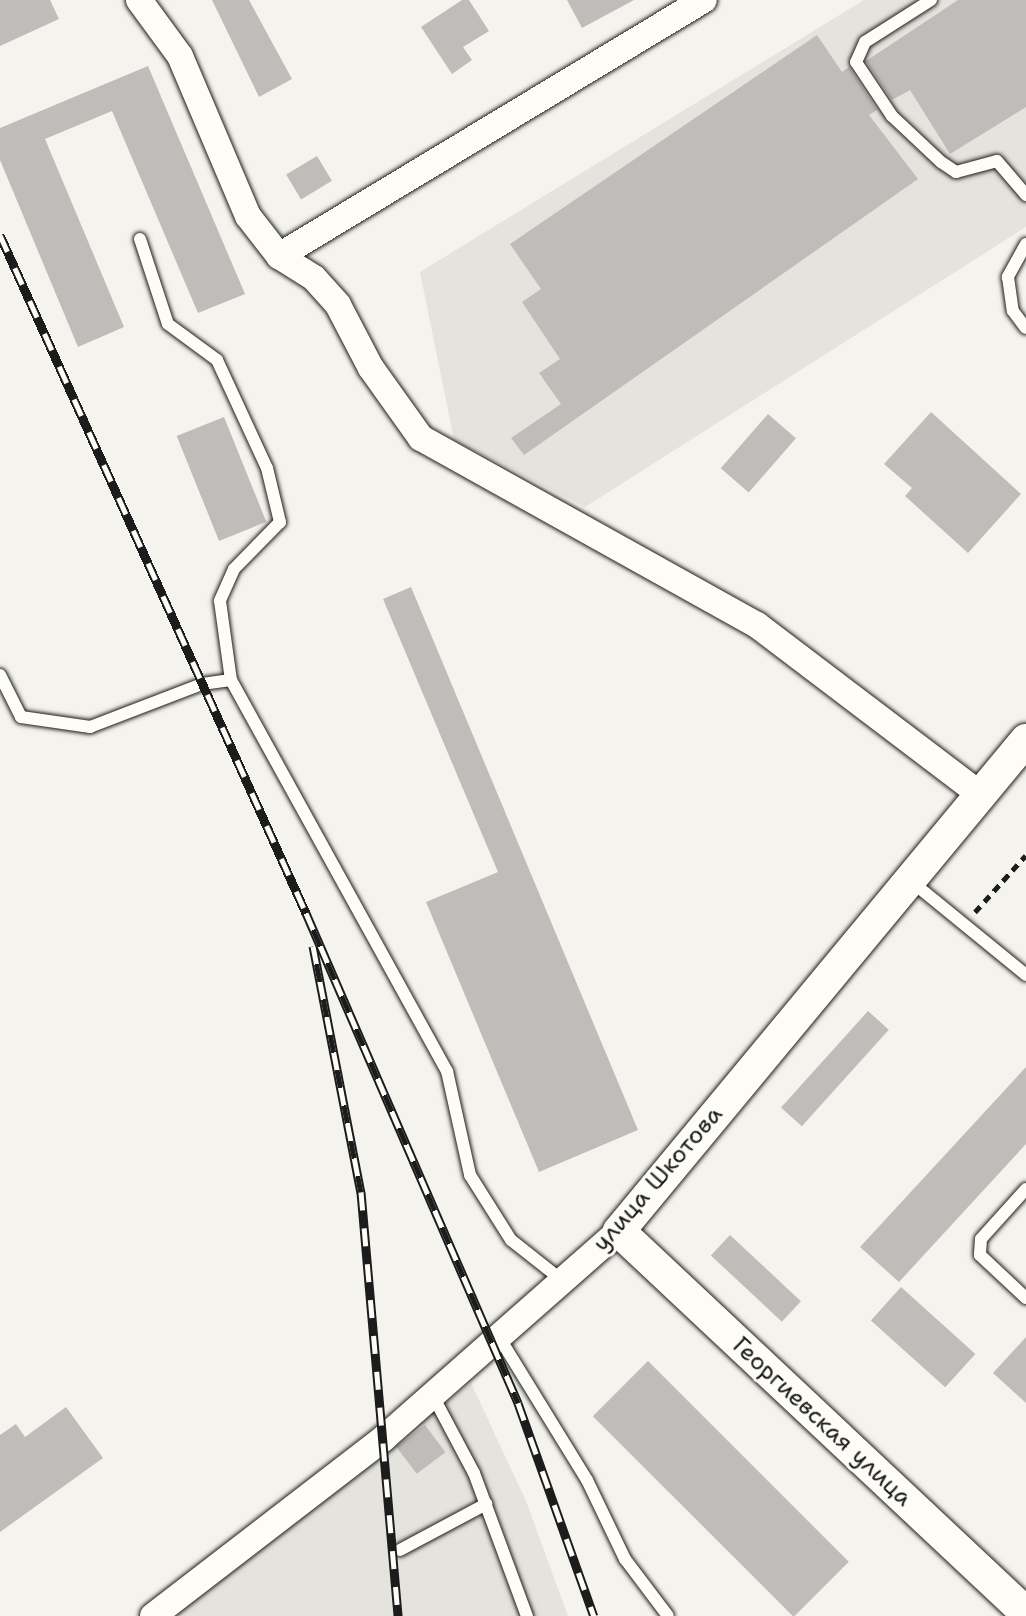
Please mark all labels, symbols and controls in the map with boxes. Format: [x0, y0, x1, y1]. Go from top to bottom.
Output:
street label: улица Шкотова [587, 1100, 729, 1258]
street label: Георгиевская улица [726, 1331, 918, 1513]

